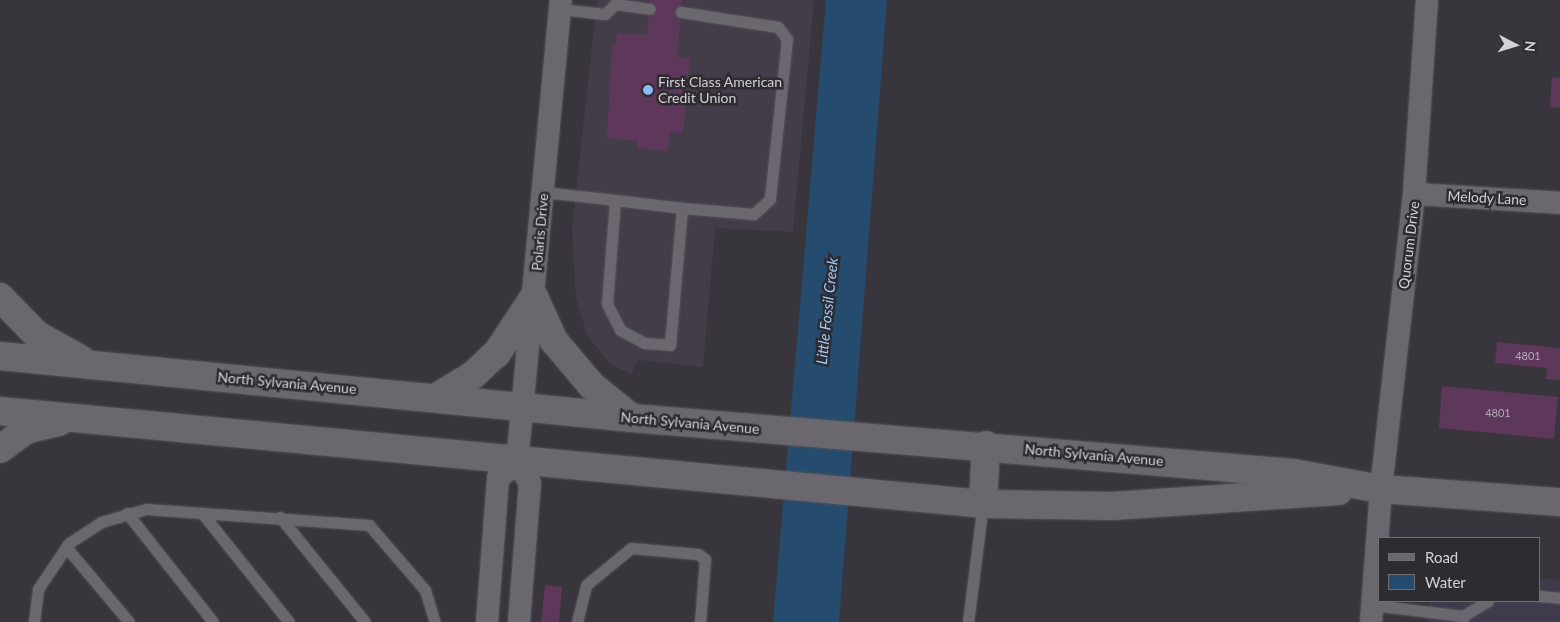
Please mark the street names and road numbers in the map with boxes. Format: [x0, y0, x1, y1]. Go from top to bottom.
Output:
street label: Melody Lane [1447, 188, 1527, 208]
street label: Polaris Drive [528, 193, 552, 271]
street label: Quorum Drive [1395, 200, 1423, 290]
street label: North Sylvania Avenue [217, 369, 357, 397]
street label: North Sylvania Avenue [620, 409, 760, 437]
street label: North Sylvania Avenue [1024, 441, 1164, 469]

